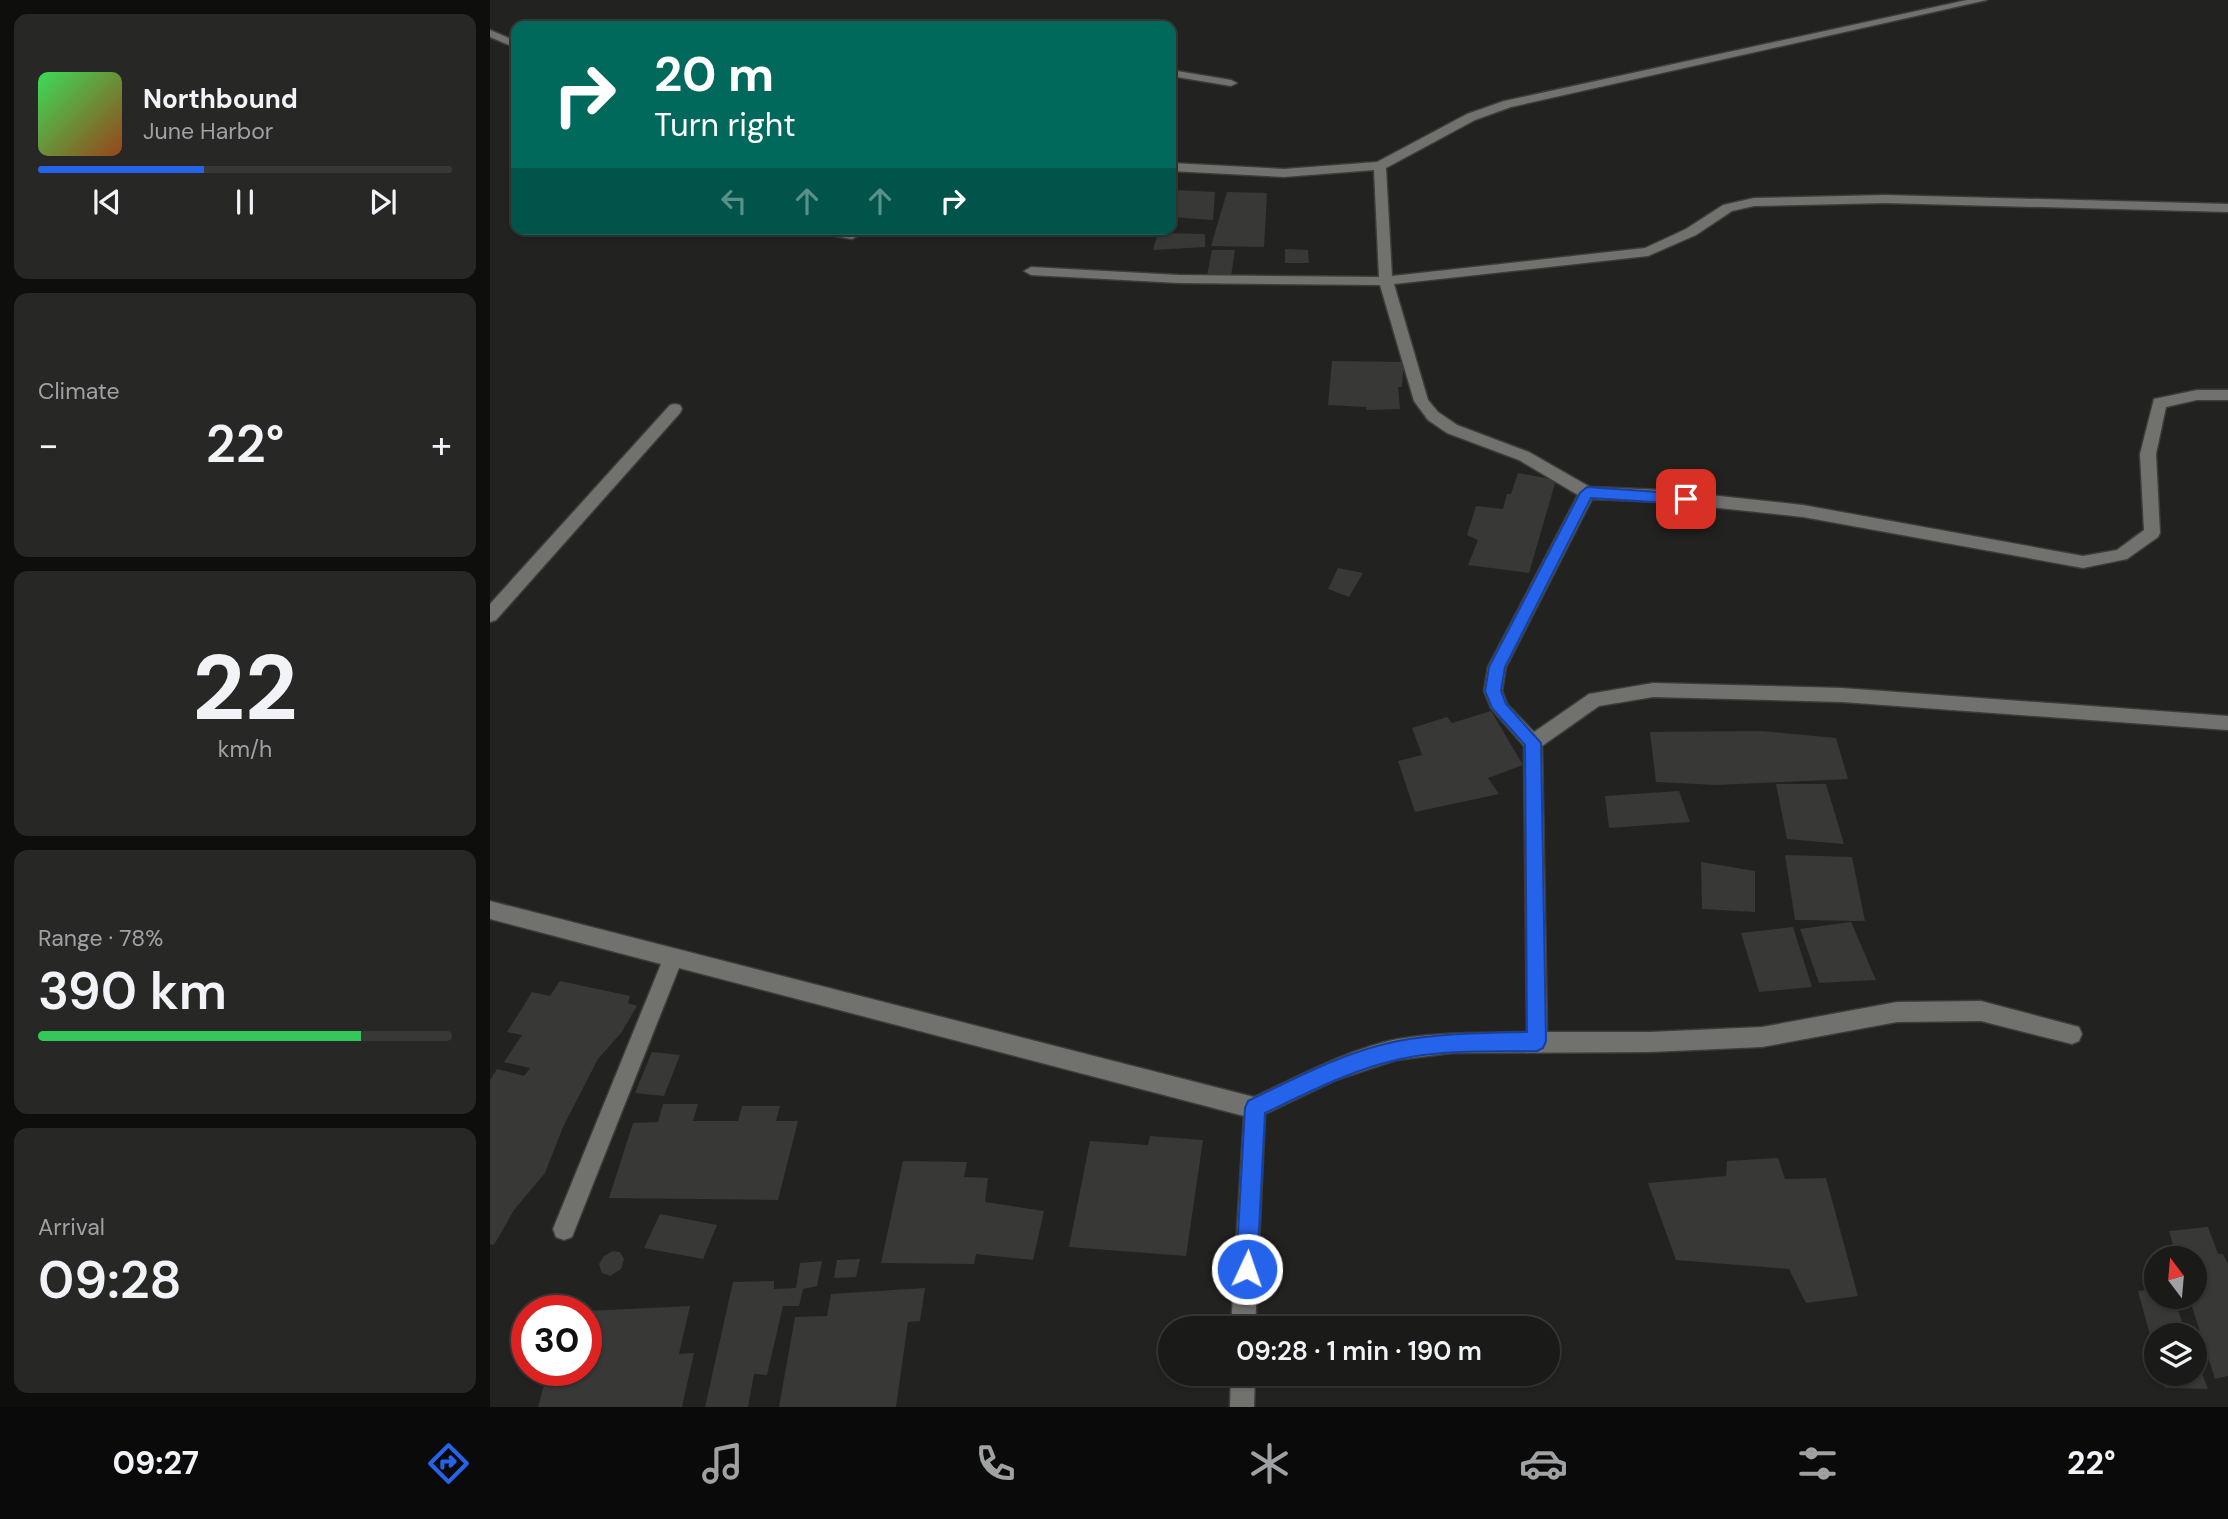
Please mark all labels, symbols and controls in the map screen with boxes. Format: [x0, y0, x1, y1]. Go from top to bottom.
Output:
text: 20 m [654, 42, 774, 106]
icon: right [539, 49, 630, 140]
text: Northbound [143, 82, 298, 116]
text: Turn right [654, 104, 796, 146]
text: June Harbor [143, 116, 273, 146]
icon: left [715, 182, 753, 220]
icon: ahead [788, 182, 826, 220]
icon: ahead [861, 182, 899, 220]
icon: right [934, 182, 972, 220]
icon: previous [88, 183, 126, 221]
icon: pause [226, 183, 264, 221]
icon: next [364, 183, 402, 221]
text: Climate [38, 376, 120, 406]
text: 22° [206, 410, 284, 478]
text: − [38, 420, 59, 470]
text: + [431, 420, 452, 470]
pin [1656, 469, 1716, 529]
icon: arrive [1667, 480, 1705, 518]
text: 22 [192, 629, 298, 747]
text: km/h [218, 734, 272, 764]
text: Range · 78% [38, 923, 163, 953]
text: 390 km [38, 957, 227, 1025]
text: Arrival [38, 1212, 105, 1242]
position arrow [1210, 1232, 1284, 1306]
text: 09:28 [38, 1246, 182, 1314]
north arrow [2144, 1246, 2207, 1309]
map controls [2144, 1246, 2207, 1386]
speed limit sign: 30 [511, 1295, 602, 1386]
button: layers [2144, 1323, 2207, 1386]
text: 09:28 · 1 min · 190 m [1236, 1334, 1482, 1368]
icon: directions [424, 1439, 473, 1488]
icon: music [698, 1439, 747, 1488]
icon: phone [971, 1439, 1020, 1488]
icon: climate [1245, 1439, 1294, 1488]
icon: car [1519, 1439, 1568, 1488]
icon: filters [1793, 1439, 1842, 1488]
text: 09:27 [112, 1442, 199, 1484]
text: 22° [2067, 1442, 2116, 1484]

